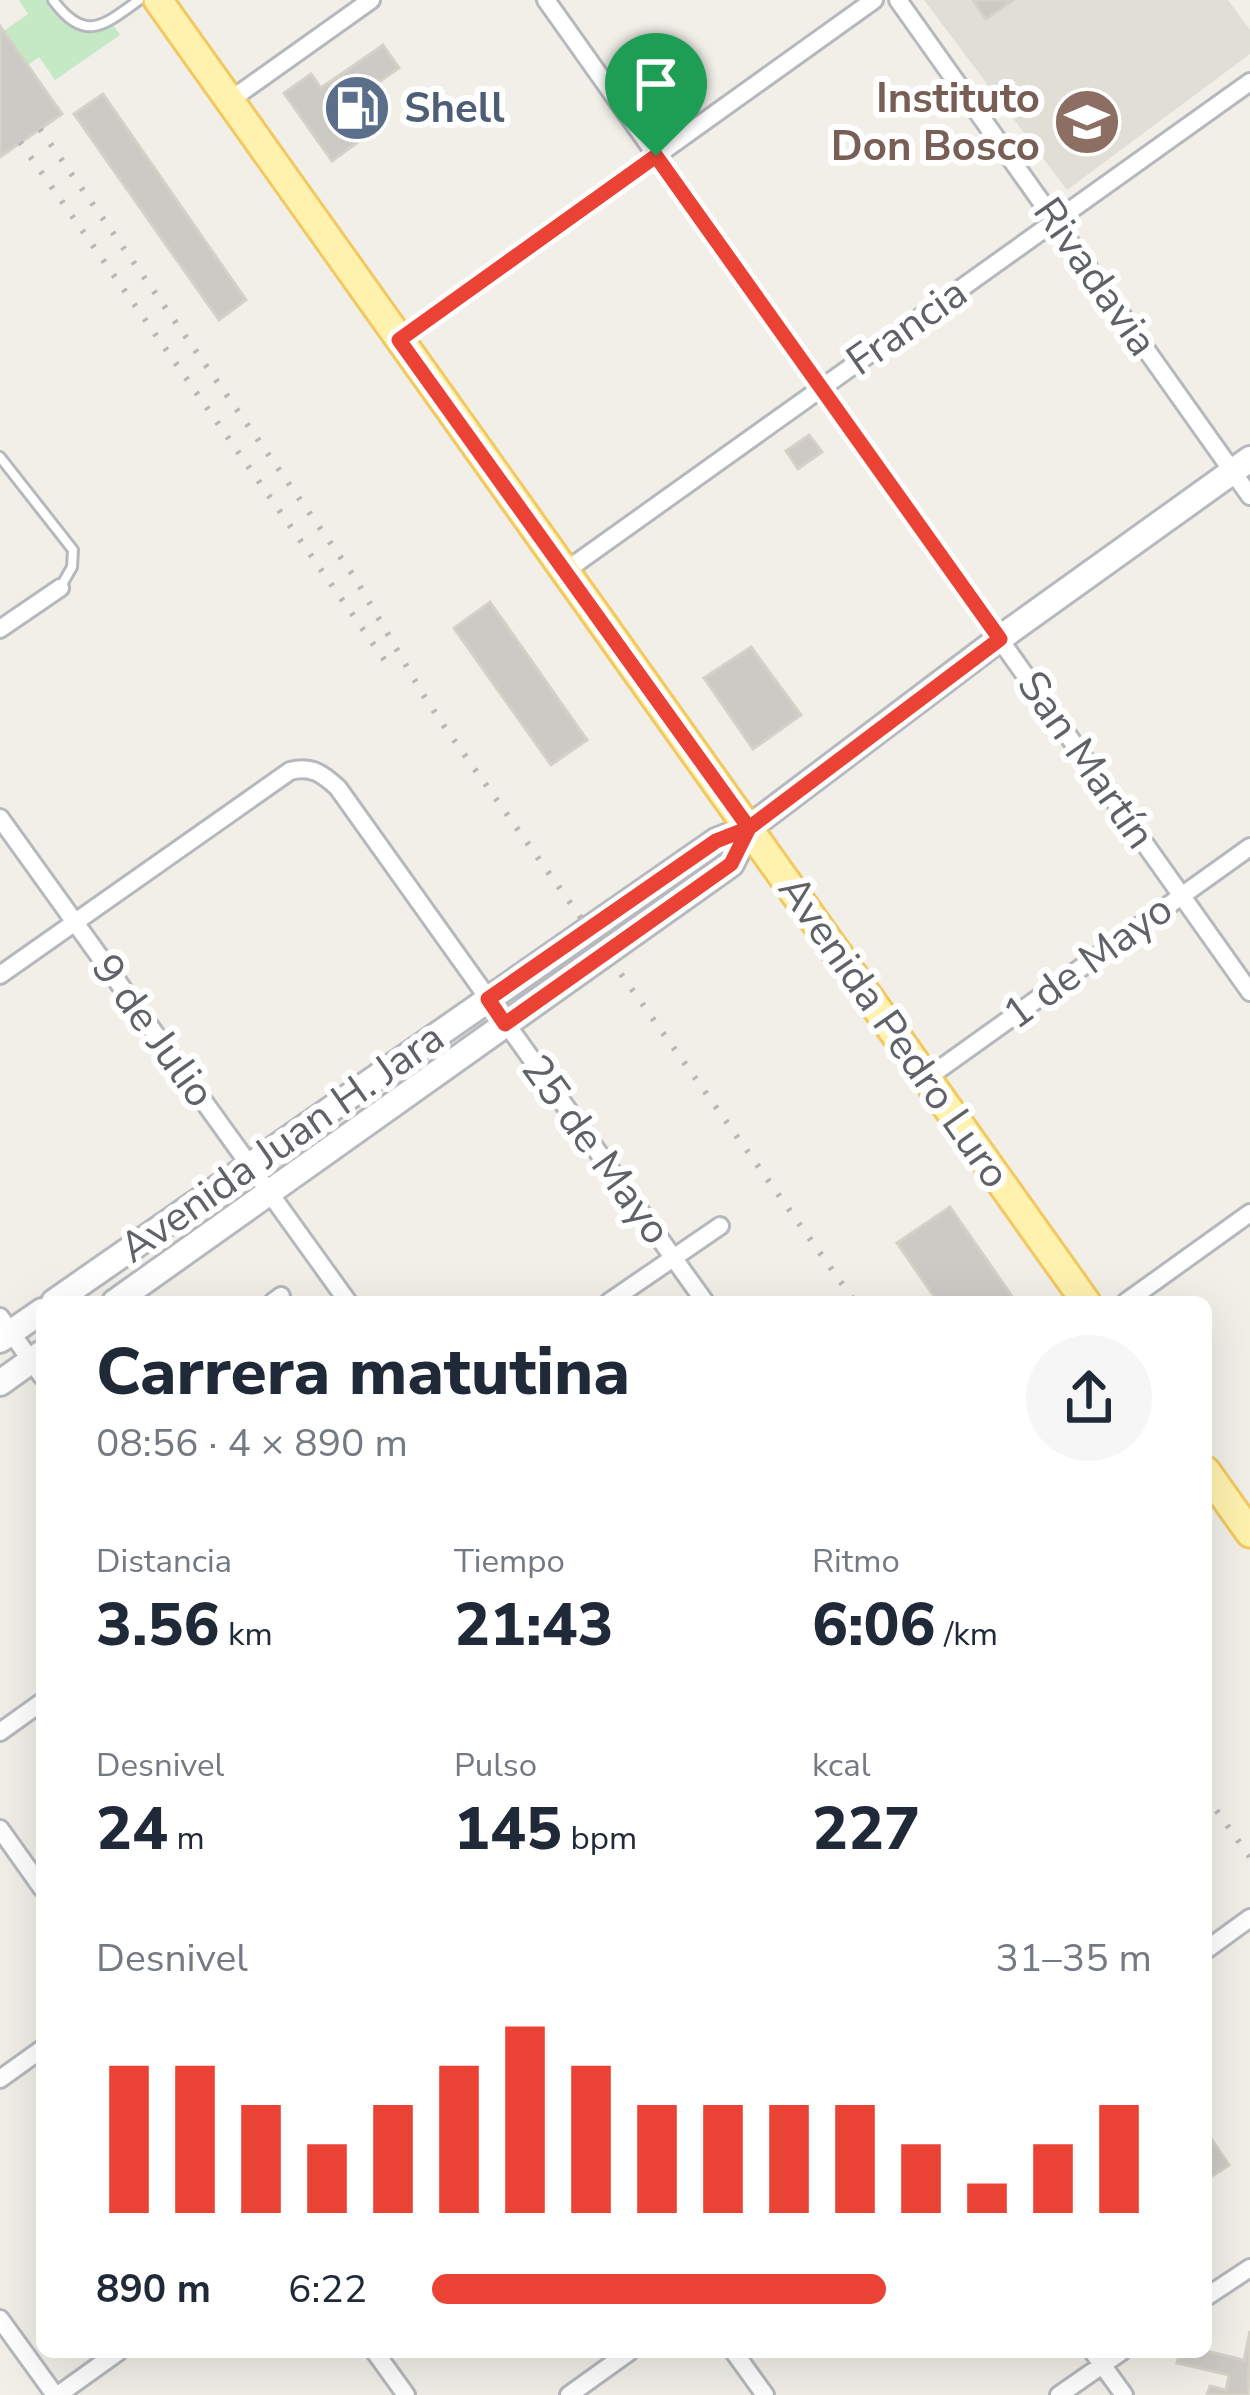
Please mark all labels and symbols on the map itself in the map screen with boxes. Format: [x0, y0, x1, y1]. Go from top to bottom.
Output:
pin [605, 33, 707, 156]
place label: Instituto Don Bosco [831, 70, 1040, 175]
fuel station icon: Shell [322, 73, 392, 143]
place label: Shell [404, 80, 505, 137]
school or university icon: Instituto Don Bosco [1052, 87, 1122, 157]
street label: Rivadavia [1020, 186, 1170, 368]
street label: Francia [835, 265, 979, 389]
street label: San Martín [1004, 660, 1168, 860]
street label: Avenida Pedro Luro [765, 864, 1023, 1200]
street label: 1 de Mayo [992, 881, 1184, 1043]
street label: 9 de Julio [78, 943, 228, 1119]
street label: Avenida Juan H. Jara [109, 1010, 455, 1276]
street label: 25 de Mayo [508, 1044, 684, 1256]

